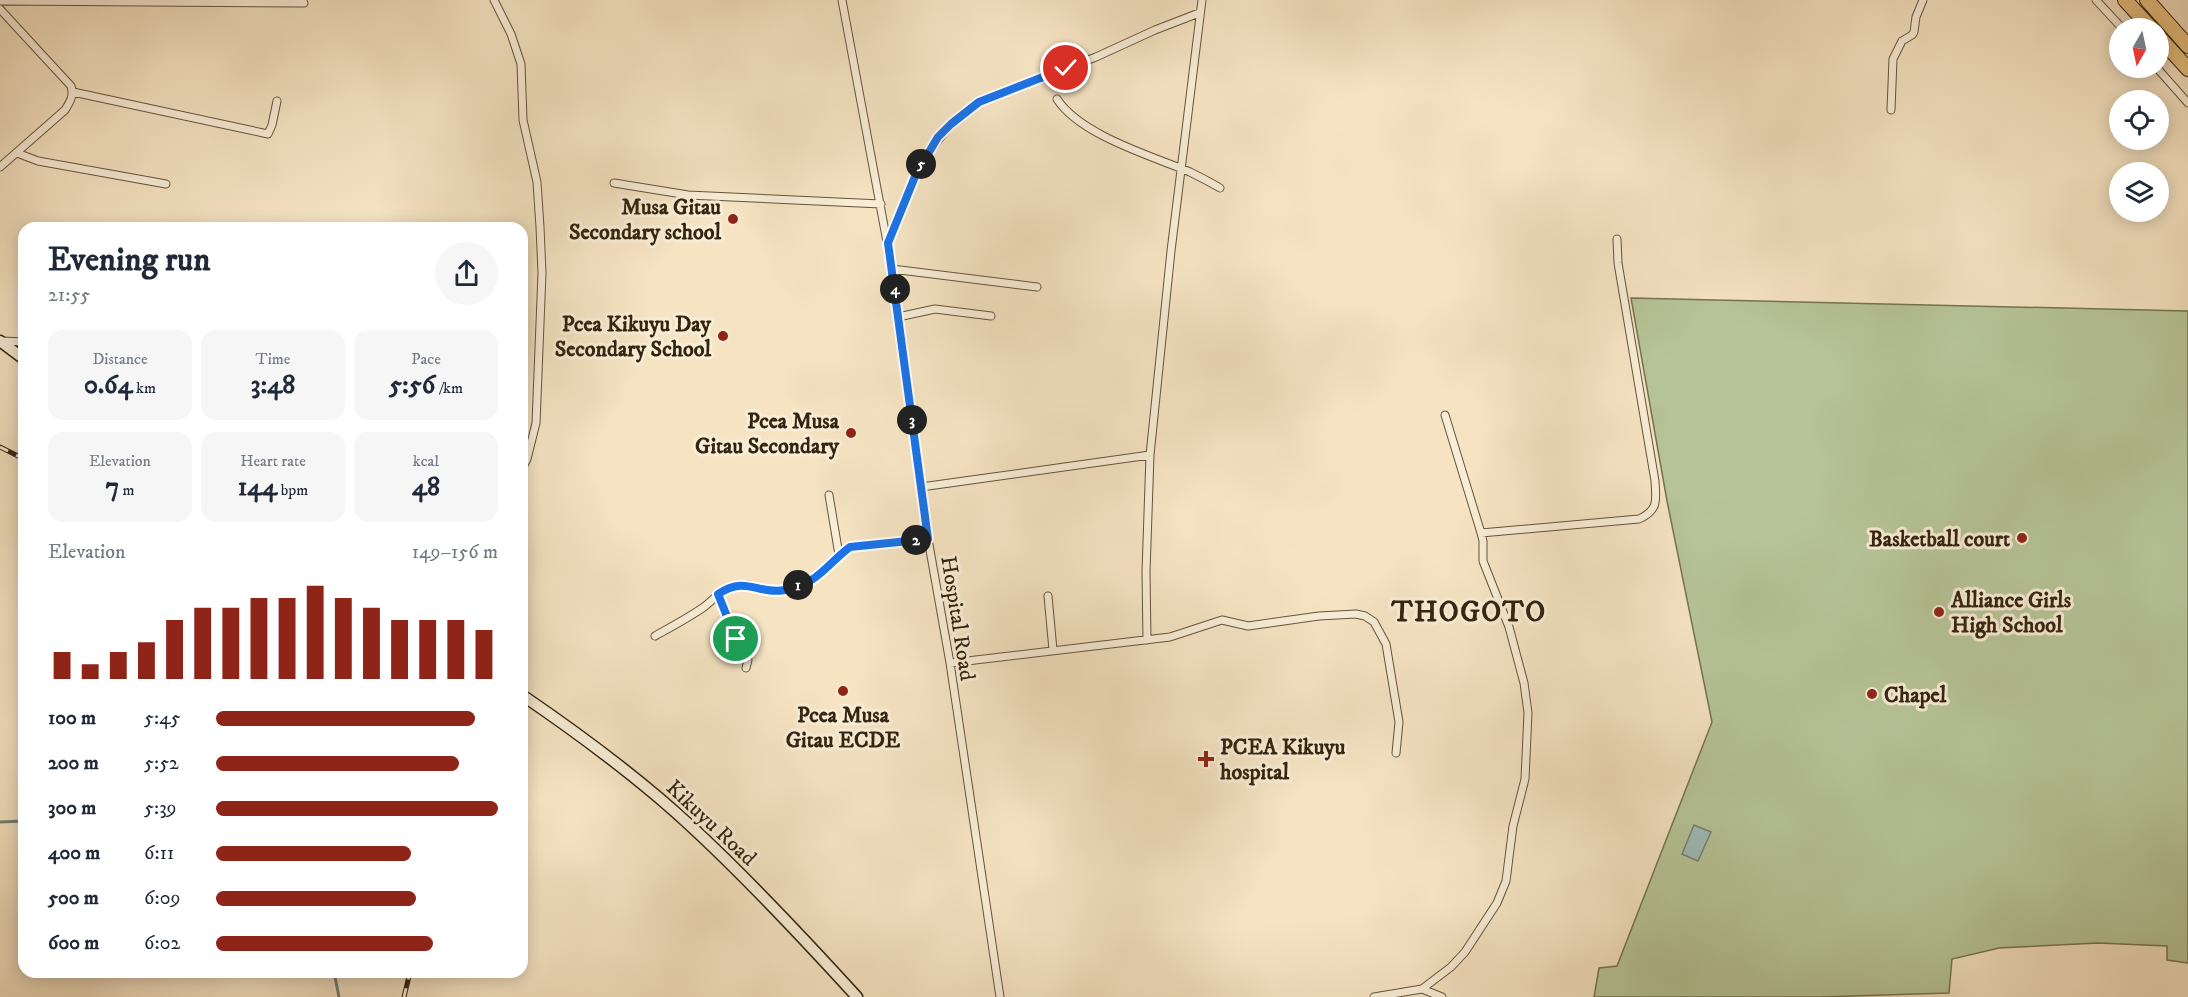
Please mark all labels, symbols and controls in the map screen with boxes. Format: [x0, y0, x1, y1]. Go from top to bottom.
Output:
north arrow [2109, 18, 2169, 78]
map controls [2109, 18, 2169, 222]
pin [1040, 42, 1091, 93]
icon: check [1049, 51, 1082, 84]
button: locate [2109, 90, 2169, 150]
pin: 5 [906, 149, 936, 179]
text: 5 [917, 154, 925, 174]
button: layers [2109, 162, 2169, 222]
place label: Musa Gitau Secondary school [569, 194, 721, 246]
marker: Musa Gitau Secondary school [726, 212, 740, 226]
text: Evening run [48, 240, 210, 281]
button: share [435, 242, 498, 305]
pin: 4 [880, 274, 910, 304]
text: 4 [890, 279, 900, 299]
text: 21:55 [48, 283, 90, 308]
place label: Pcea Kikuyu Day Secondary School [555, 311, 712, 363]
marker: Pcea Kikuyu Day Secondary School [716, 329, 730, 343]
text: Distance [92, 349, 148, 369]
text: Time [256, 349, 290, 369]
text: Pace [411, 349, 441, 369]
text: 0.64 [84, 369, 133, 402]
text: 3:48 [251, 369, 295, 402]
text: 5:56 [389, 369, 435, 402]
text: km [133, 378, 156, 398]
text: /km [435, 378, 463, 398]
pin: 3 [897, 405, 927, 435]
place label: Pcea Musa Gitau Secondary [695, 408, 840, 460]
text: 3 [909, 410, 915, 430]
marker: Pcea Musa Gitau Secondary [844, 426, 858, 440]
text: Elevation [89, 451, 151, 471]
text: Heart rate [240, 451, 306, 471]
text: kcal [413, 451, 439, 471]
text: 7 [105, 471, 119, 504]
text: 144 [238, 471, 277, 504]
text: 48 [412, 471, 440, 504]
text: m [119, 480, 135, 500]
text: bpm [277, 480, 308, 500]
pin: 2 [901, 525, 931, 555]
place label: Basketball court [1869, 526, 2010, 553]
text: 2 [912, 530, 920, 550]
marker: Basketball court [2015, 531, 2029, 545]
text: Elevation [48, 540, 125, 565]
text: 149–156 m [412, 540, 498, 565]
street label: Hospital Road [934, 554, 981, 683]
pin: 1 [783, 570, 813, 600]
text: 1 [795, 575, 801, 595]
place label: Alliance Girls High School [1950, 587, 2072, 639]
district label: THOGOTO [1390, 595, 1547, 630]
marker: Alliance Girls High School [1932, 605, 1946, 619]
pin [710, 613, 761, 664]
icon: arrive [719, 622, 752, 655]
place label: Chapel [1884, 682, 1947, 709]
marker: Pcea Musa Gitau ECDE [836, 684, 850, 698]
marker: Chapel [1865, 687, 1879, 701]
place label: Pcea Musa Gitau ECDE [786, 702, 901, 754]
text: 100 m [48, 706, 96, 731]
text: 5:45 [144, 706, 180, 731]
place label: PCEA Kikuyu hospital [1219, 734, 1346, 786]
marker: PCEA Kikuyu hospital [1197, 750, 1215, 768]
text: 200 m [48, 751, 99, 776]
text: 5:52 [144, 751, 179, 776]
street label: Kikuyu Road [660, 774, 762, 872]
text: 300 m [48, 796, 96, 821]
text: 5:39 [144, 796, 177, 821]
text: 400 m [48, 841, 100, 866]
text: 6:11 [144, 841, 174, 866]
text: 500 m [48, 886, 99, 911]
text: 6:09 [144, 886, 180, 911]
text: 600 m [48, 931, 99, 956]
text: 6:02 [144, 931, 180, 956]

